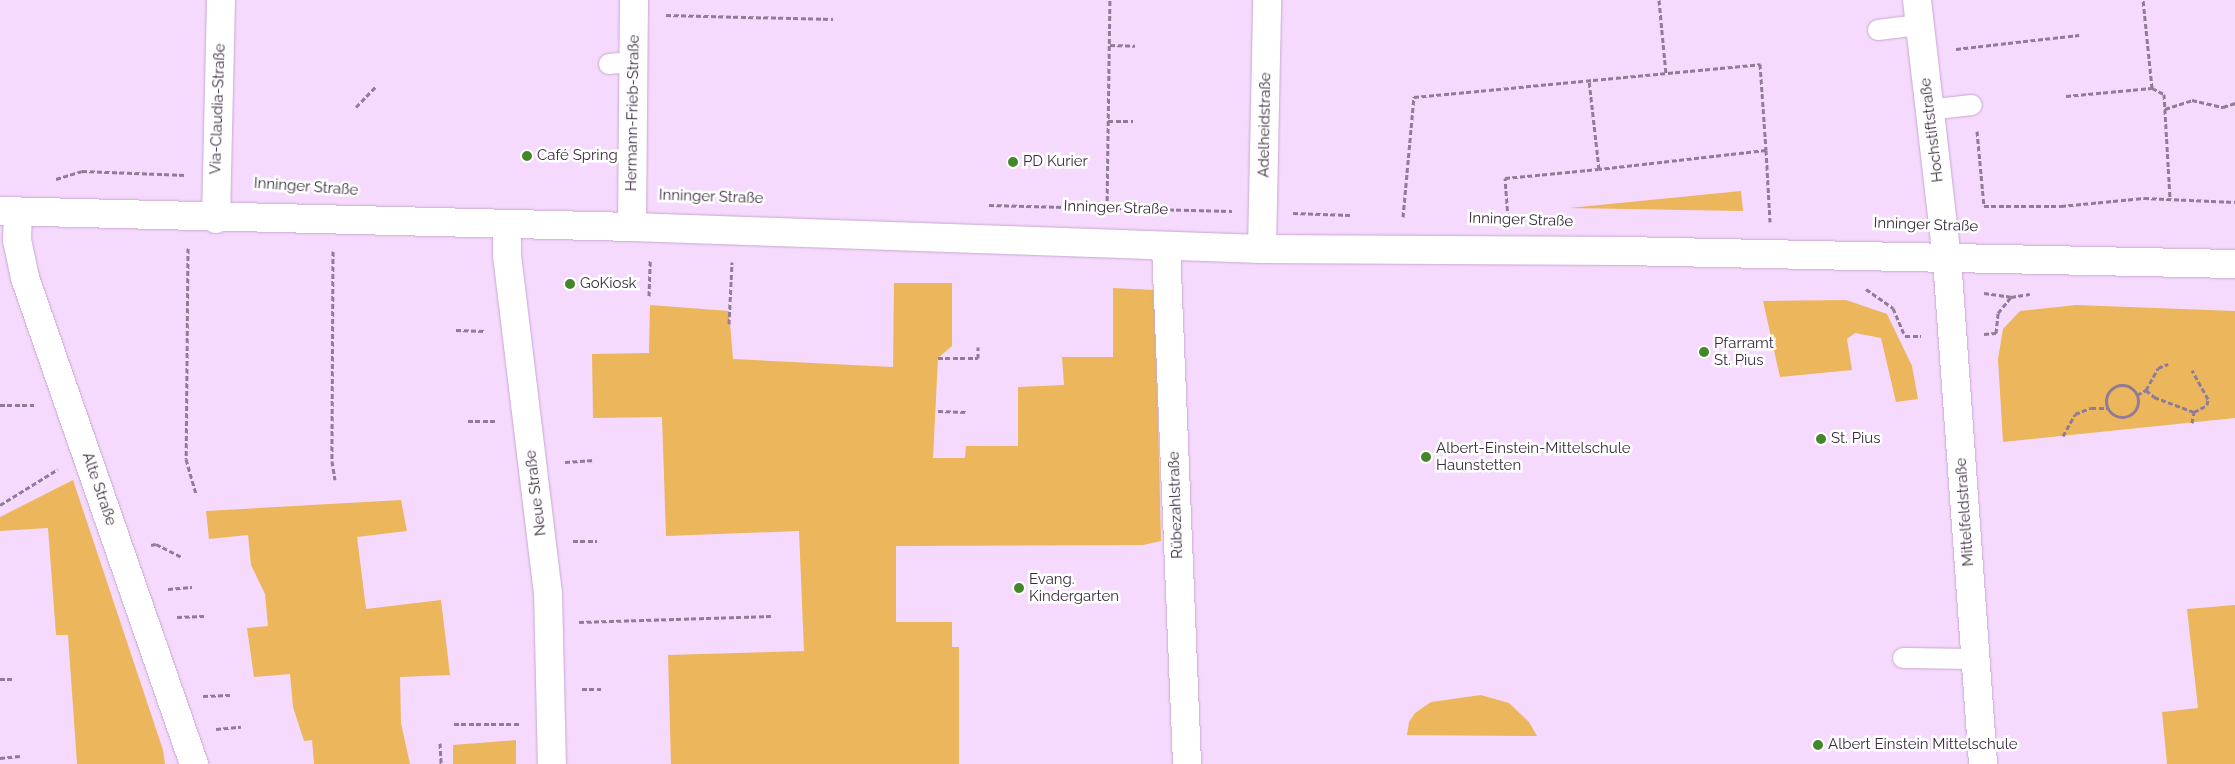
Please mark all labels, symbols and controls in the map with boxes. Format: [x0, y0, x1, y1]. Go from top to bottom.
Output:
street label: Hermann-Frieb-Straße [623, 35, 643, 191]
street label: Via-Claudia-Straße [207, 43, 229, 175]
street label: Adelheidstraße [1255, 72, 1275, 178]
street label: Hochstiftstraße [1917, 77, 1947, 183]
place label: Café Spring [537, 147, 618, 165]
marker: Café Spring [521, 150, 533, 162]
place label: PD Kurier [1023, 153, 1088, 171]
marker: PD Kurier [1007, 156, 1019, 168]
street label: Inninger Straße [253, 174, 359, 200]
street label: Inninger Straße [658, 186, 764, 208]
street label: Inninger Straße [1063, 197, 1169, 219]
street label: Inninger Straße [1468, 209, 1574, 231]
street label: Inninger Straße [1873, 214, 1979, 236]
place label: GoKiosk [580, 275, 637, 293]
marker: GoKiosk [564, 278, 576, 290]
place label: Pfarramt St. Pius [1714, 334, 1774, 369]
marker: Pfarramt St. Pius [1698, 346, 1710, 358]
place label: St. Pius [1831, 430, 1880, 448]
marker: St. Pius [1815, 433, 1827, 445]
place label: Albert-Einstein-Mittelschule Haunstetten [1436, 439, 1631, 474]
street label: Neue Straße [522, 449, 550, 537]
street label: Alte Straße [78, 450, 120, 528]
street label: Rübezahlstraße [1165, 451, 1187, 559]
marker: Albert-Einstein-Mittelschule Haunstetten [1420, 451, 1432, 463]
street label: Mittelfeldstraße [1952, 457, 1978, 567]
place label: Evang. Kindergarten [1029, 570, 1119, 605]
marker: Evang. Kindergarten [1013, 582, 1025, 594]
place label: Albert Einstein Mittelschule [1828, 736, 2018, 754]
marker: Albert Einstein Mittelschule [1812, 739, 1824, 751]

